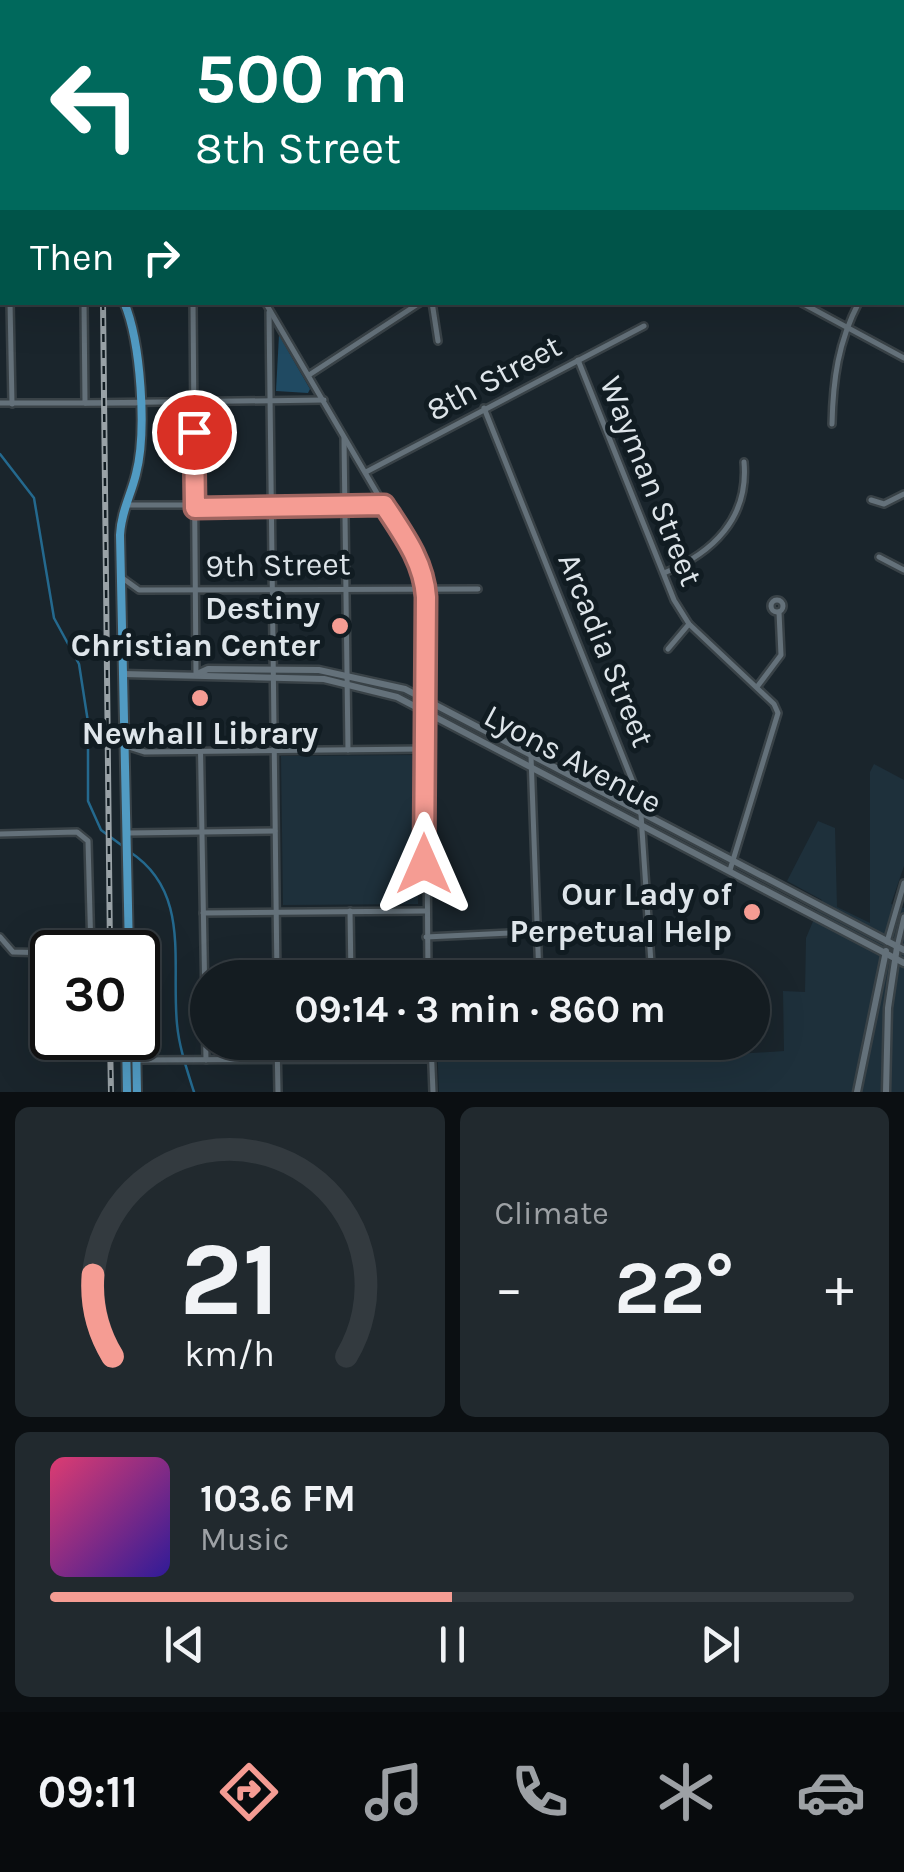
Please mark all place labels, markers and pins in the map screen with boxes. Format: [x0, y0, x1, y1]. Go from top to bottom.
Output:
pin [152, 390, 237, 475]
place label: Destiny Christian Center [71, 590, 320, 664]
marker: Destiny Christian Center [329, 615, 351, 637]
marker: Newhall Library [189, 687, 211, 709]
place label: Newhall Library [82, 715, 318, 752]
place label: Our Lady of Perpetual Help [509, 876, 732, 950]
marker: Our Lady of Perpetual Help [741, 901, 763, 923]

